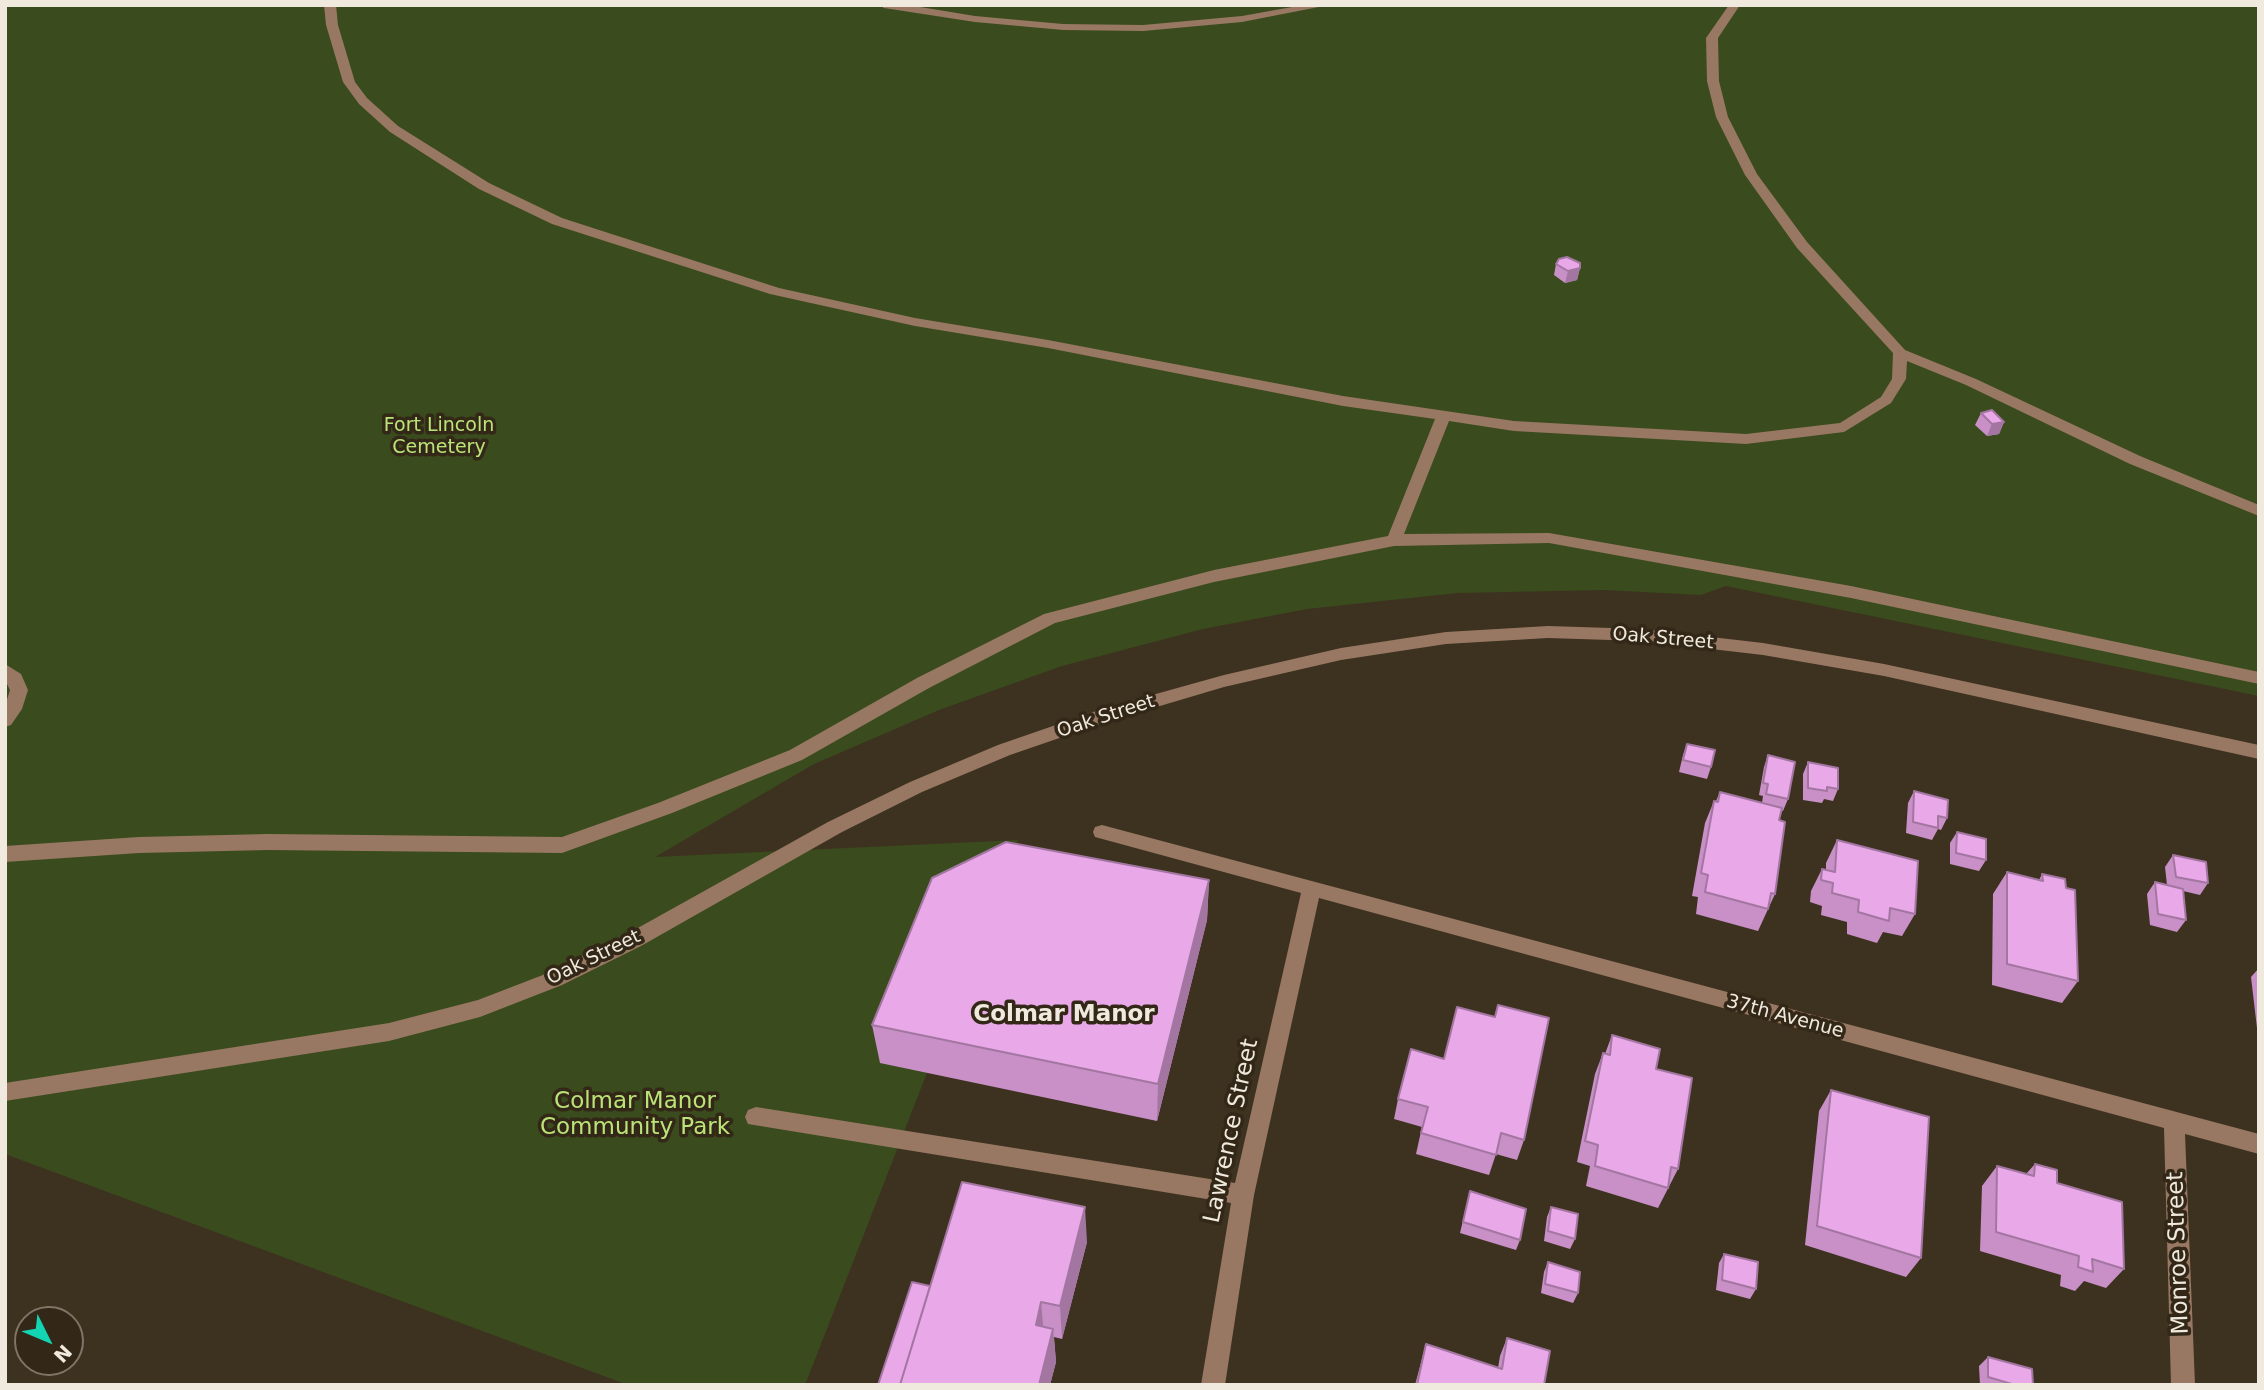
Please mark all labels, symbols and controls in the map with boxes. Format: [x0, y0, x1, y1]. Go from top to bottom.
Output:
park label: Fort Lincoln Cemetery [384, 415, 494, 459]
street label: Oak Street [1612, 623, 1714, 655]
street label: Oak Street [1054, 690, 1158, 744]
street label: Oak Street [543, 926, 645, 990]
street label: 37th Avenue [1724, 990, 1846, 1044]
district label: Colmar Manor [973, 1001, 1155, 1029]
street label: Lawrence Street [1199, 1036, 1265, 1226]
park label: Colmar Manor Community Park [540, 1088, 730, 1142]
street label: Monroe Street [2162, 1171, 2196, 1335]
north arrow [14, 1306, 84, 1376]
text: N [49, 1341, 76, 1367]

